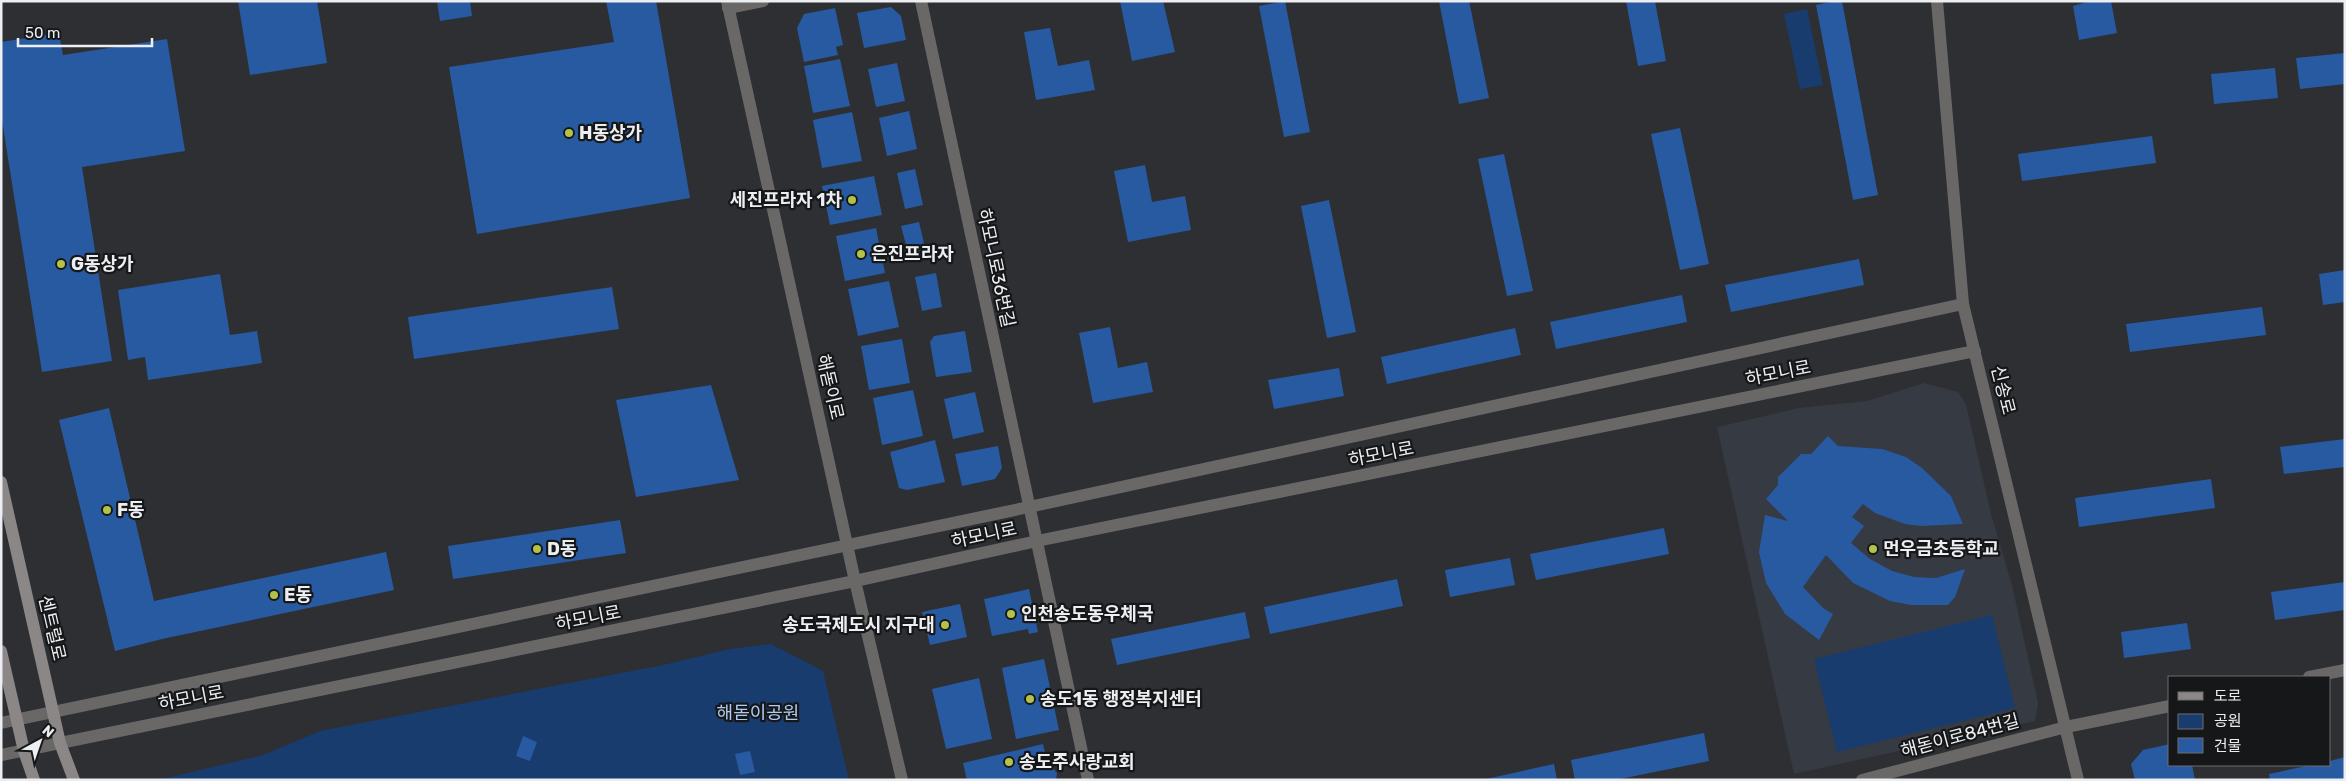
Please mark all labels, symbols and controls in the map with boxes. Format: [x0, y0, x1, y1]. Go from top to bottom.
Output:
scale bar [18, 15, 151, 47]
text: 50 m [25, 24, 60, 42]
place label: H동상가 [579, 122, 643, 144]
marker: H동상가 [563, 127, 575, 139]
place label: 세진프라자 1차 [730, 189, 842, 211]
marker: 세진프라자 1차 [846, 194, 858, 206]
street label: 하모니로36번길 [973, 207, 1019, 329]
place label: 은진프라자 [871, 243, 954, 265]
marker: 은진프라자 [855, 248, 867, 260]
place label: G동상가 [71, 253, 134, 275]
marker: G동상가 [55, 258, 67, 270]
street label: 해돋이로 [812, 352, 848, 422]
street label: 하모니로 [1743, 356, 1813, 390]
street label: 신송로 [1986, 363, 2020, 417]
street label: 하모니로 [1346, 437, 1416, 471]
place label: F동 [117, 499, 145, 521]
marker: F동 [101, 504, 113, 516]
street label: 하모니로 [949, 517, 1019, 553]
place label: D동 [547, 538, 576, 560]
place label: 먼우금초등학교 [1883, 538, 1999, 560]
marker: D동 [531, 543, 543, 555]
marker: 먼우금초등학교 [1867, 543, 1879, 555]
place label: E동 [284, 584, 312, 606]
marker: E동 [268, 589, 280, 601]
street label: 센트럴로 [34, 593, 70, 663]
street label: 하모니로 [553, 601, 623, 635]
place label: 인천송도동우체국 [1021, 603, 1153, 625]
marker: 인천송도동우체국 [1005, 608, 1017, 620]
place label: 송도국제도시 지구대 [782, 614, 935, 636]
marker: 송도국제도시 지구대 [939, 619, 951, 631]
legend [2168, 676, 2331, 766]
street label: 하모니로 [156, 681, 226, 715]
text: 도로 [2214, 687, 2242, 705]
place label: 송도1동 행정복지센터 [1040, 688, 1202, 710]
marker: 송도1동 행정복지센터 [1024, 693, 1036, 705]
park label: 해돋이공원 [717, 702, 799, 724]
street label: 해돋이로84번길 [1898, 710, 2022, 762]
text: 공원 [2214, 712, 2242, 730]
north arrow [15, 716, 65, 766]
text: N [39, 722, 57, 741]
text: 건물 [2214, 737, 2242, 755]
place label: 송도주사랑교회 [1019, 751, 1135, 773]
marker: 송도주사랑교회 [1003, 756, 1015, 768]

